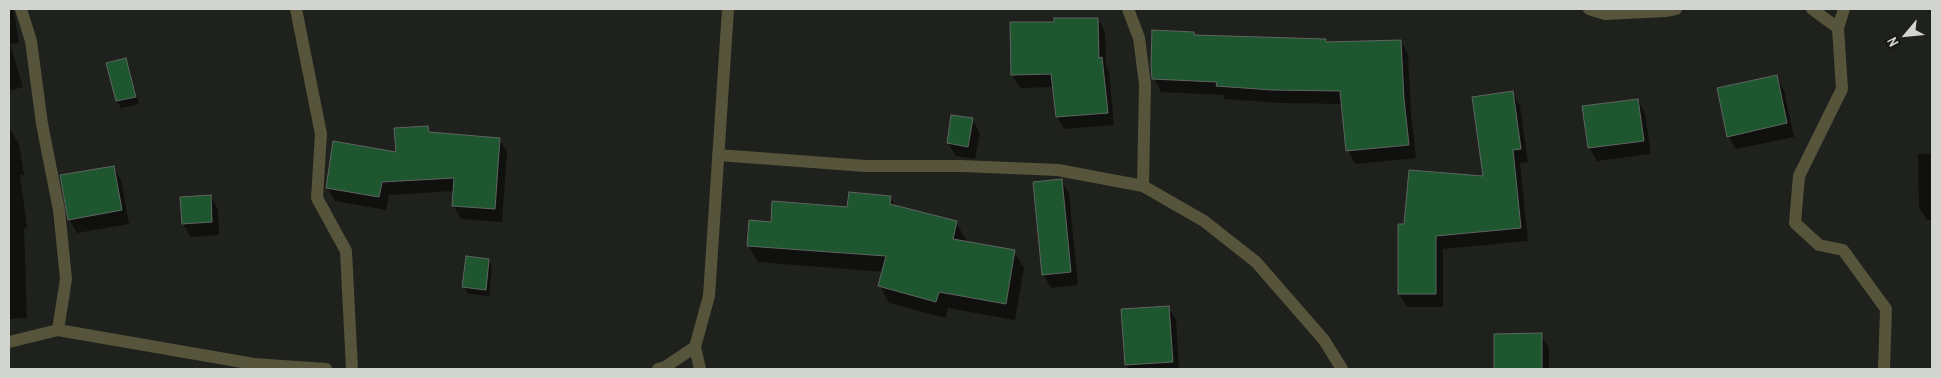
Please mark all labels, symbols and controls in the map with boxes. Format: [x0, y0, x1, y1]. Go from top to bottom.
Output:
north arrow [1881, 10, 1931, 60]
text: N [1883, 34, 1903, 50]

